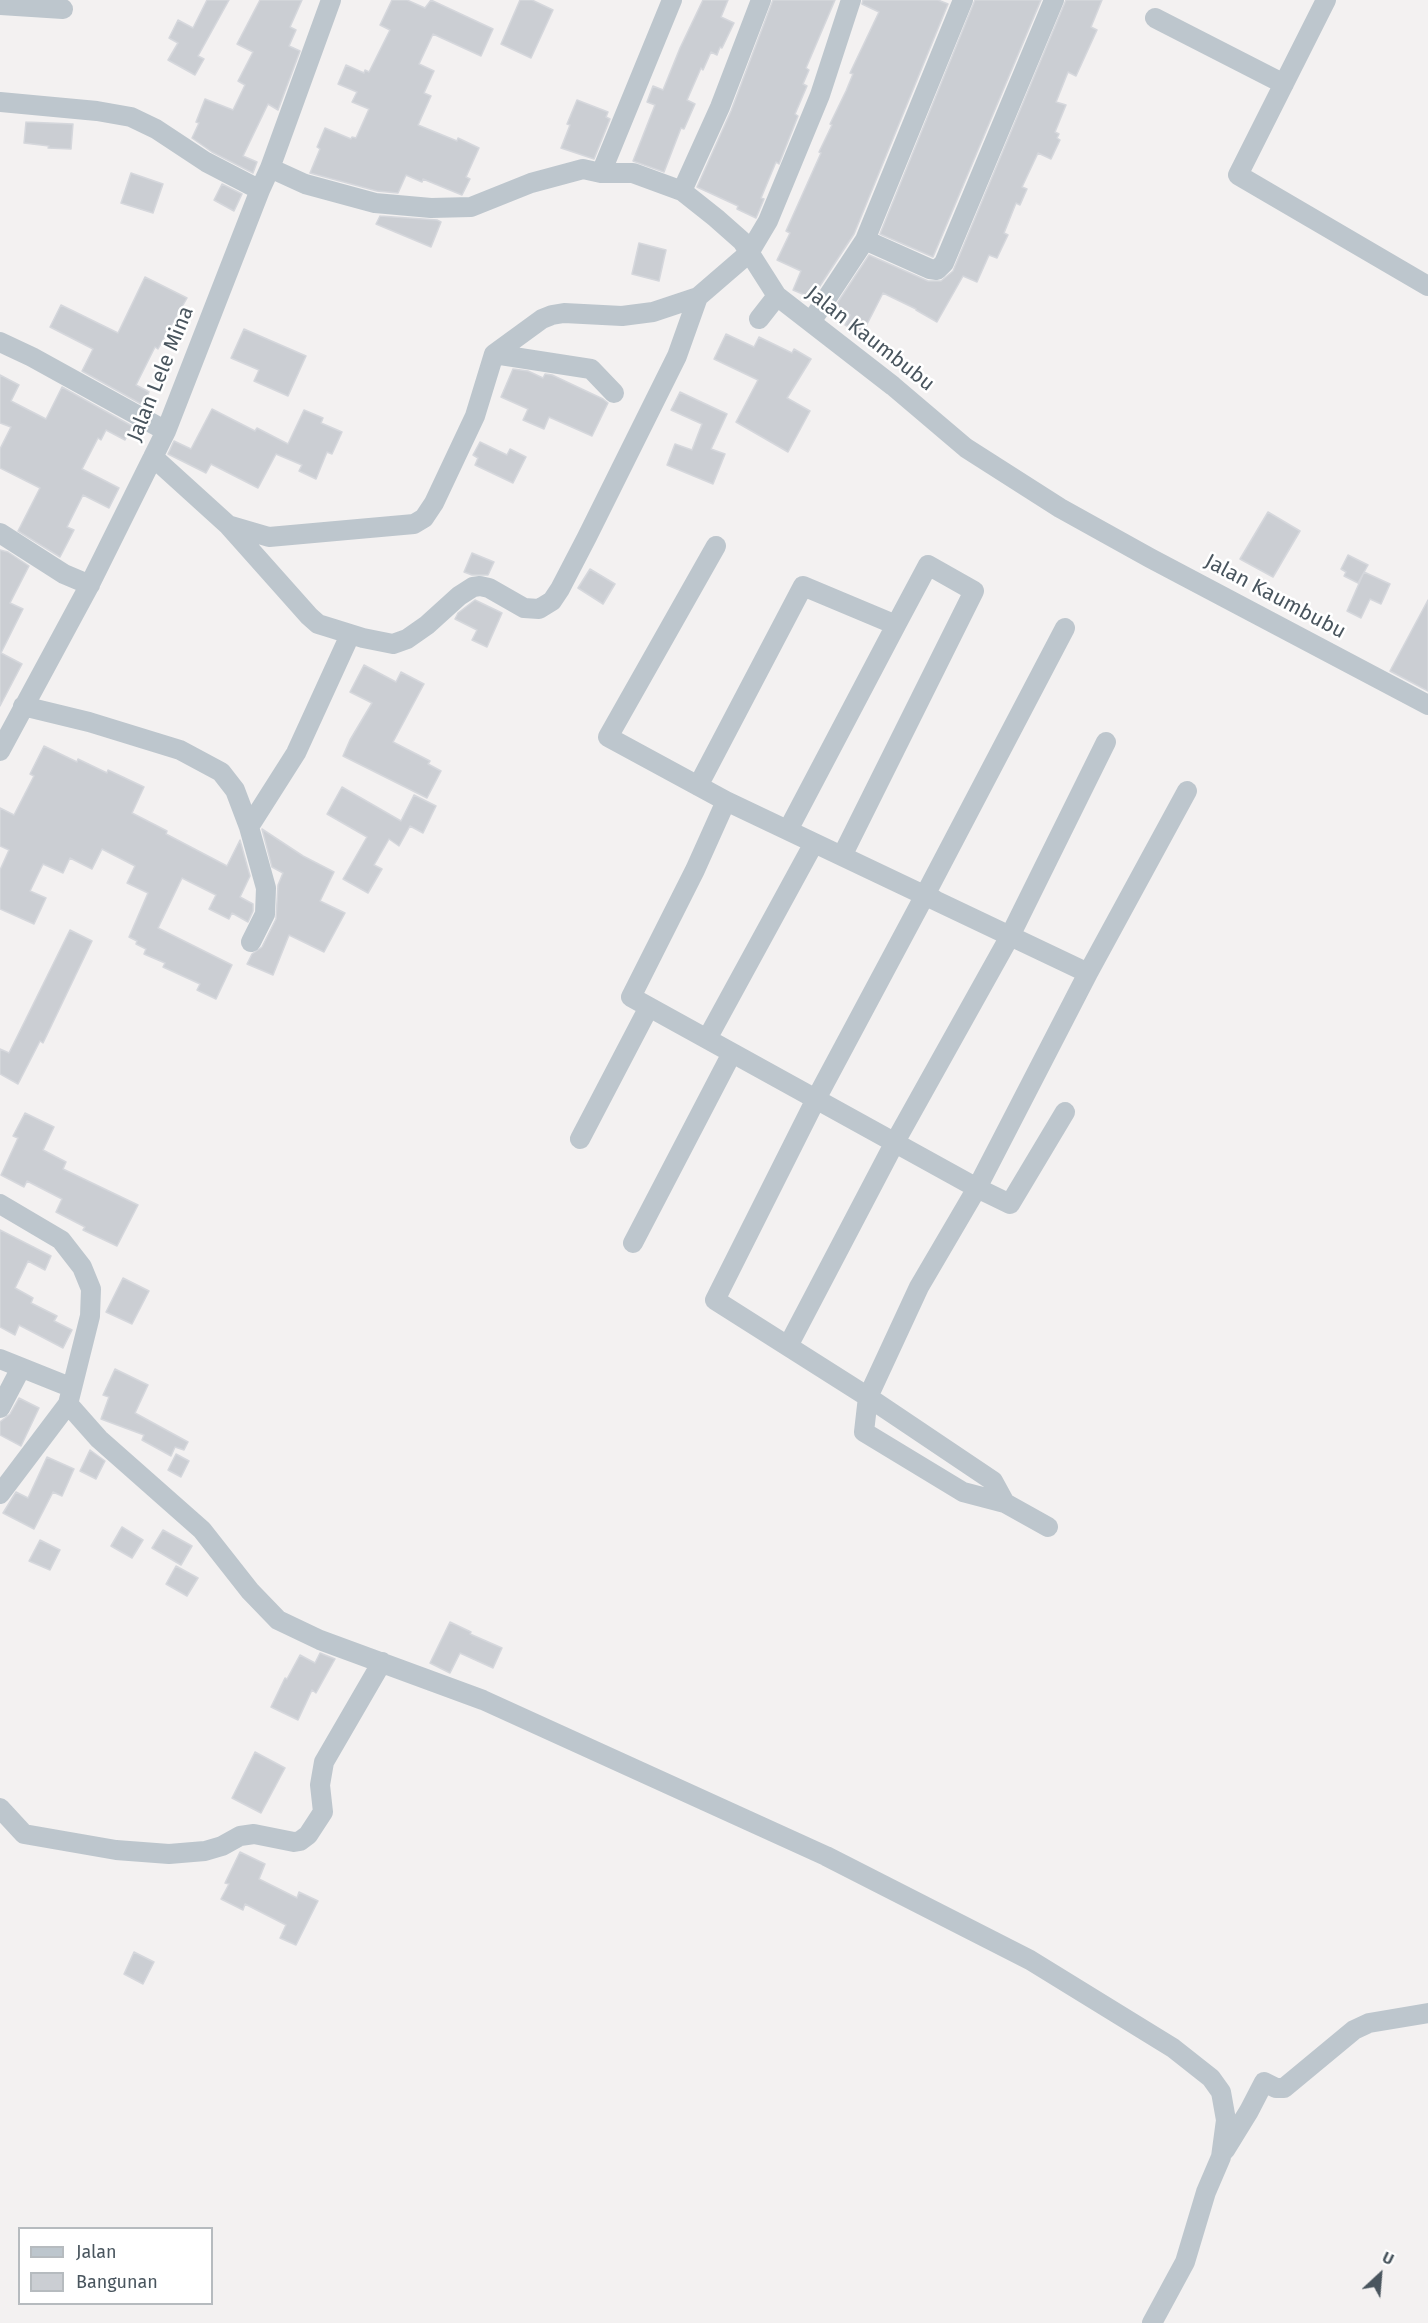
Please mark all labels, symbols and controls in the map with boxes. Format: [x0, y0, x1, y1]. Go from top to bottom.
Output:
street label: Jalan Kaumbubu [801, 281, 939, 397]
street label: Jalan Lele Mina [122, 303, 200, 445]
street label: Jalan Kaumbubu [1200, 549, 1350, 645]
legend [18, 2227, 213, 2305]
text: Jalan [76, 2241, 117, 2263]
north arrow [1350, 2245, 1410, 2305]
text: U [1379, 2248, 1397, 2269]
text: Bangunan [76, 2271, 158, 2293]

